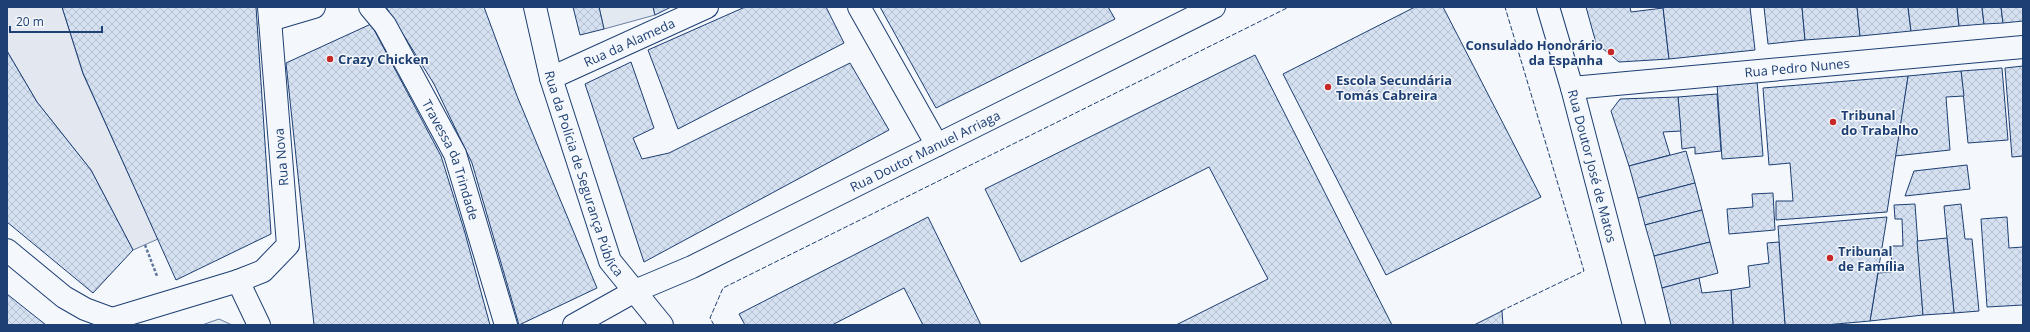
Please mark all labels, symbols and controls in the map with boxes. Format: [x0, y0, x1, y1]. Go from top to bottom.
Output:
scale bar [10, 8, 102, 34]
text: 20 m [16, 13, 44, 30]
street label: Rua da Alameda [581, 14, 678, 71]
place label: Consulado Honorário da Espanha [1465, 36, 1603, 69]
marker: Consulado Honorário da Espanha [1606, 47, 1616, 57]
place label: Crazy Chicken [338, 50, 429, 68]
marker: Crazy Chicken [325, 54, 335, 64]
street label: Rua Pedro Nunes [1744, 54, 1850, 81]
street label: Rua da Polícia de Segurança Pública [541, 69, 628, 280]
place label: Escola Secundária Tomás Cabreira [1336, 71, 1452, 104]
marker: Escola Secundária Tomás Cabreira [1323, 82, 1333, 92]
street label: Rua Doutor José de Matos [1564, 87, 1621, 244]
street label: Travessa da Trindade [418, 96, 483, 222]
street label: Rua Doutor Manuel Arriaga [847, 106, 1003, 196]
place label: Tribunal do Trabalho [1841, 106, 1919, 139]
marker: Tribunal do Trabalho [1828, 117, 1838, 127]
street label: Rua Nova [270, 127, 292, 187]
place label: Tribunal de Família [1838, 242, 1905, 275]
marker: Tribunal de Família [1825, 253, 1835, 263]

